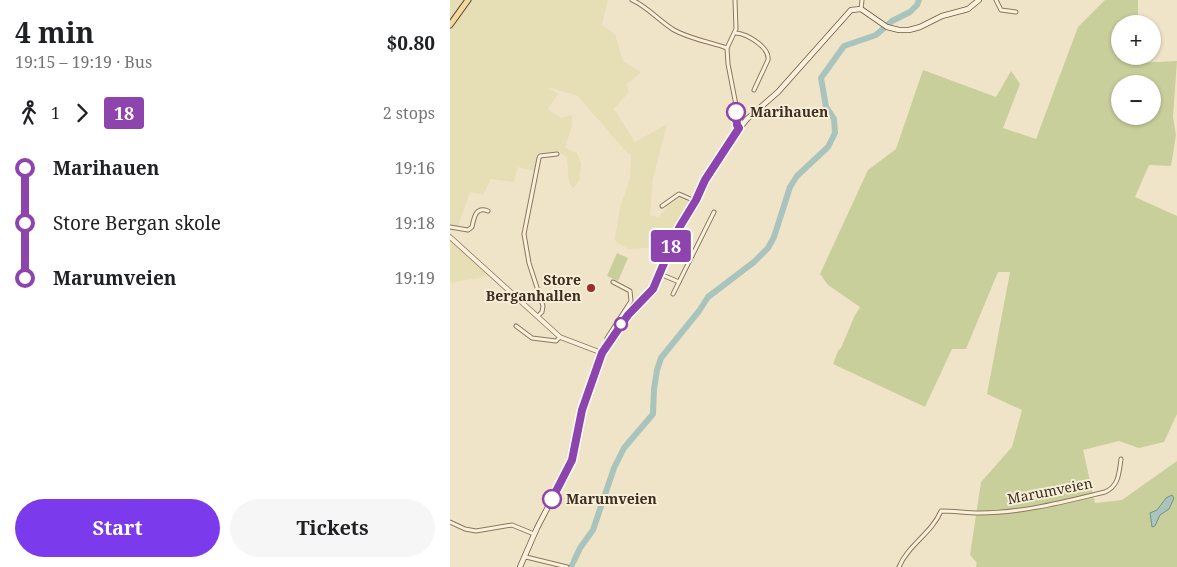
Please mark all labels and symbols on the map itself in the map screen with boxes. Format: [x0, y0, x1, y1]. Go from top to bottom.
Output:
marker: Marihauen [726, 102, 746, 122]
place label: Marihauen [750, 102, 828, 121]
line badge: 18 [648, 230, 694, 262]
place label: Store Berganhallen [486, 270, 581, 305]
marker: Store Berganhallen [585, 282, 597, 294]
unlabelled marker [614, 317, 628, 331]
street label: Marumveien [1006, 473, 1094, 508]
marker: Marumveien [542, 489, 562, 509]
place label: Marumveien [566, 489, 657, 508]

